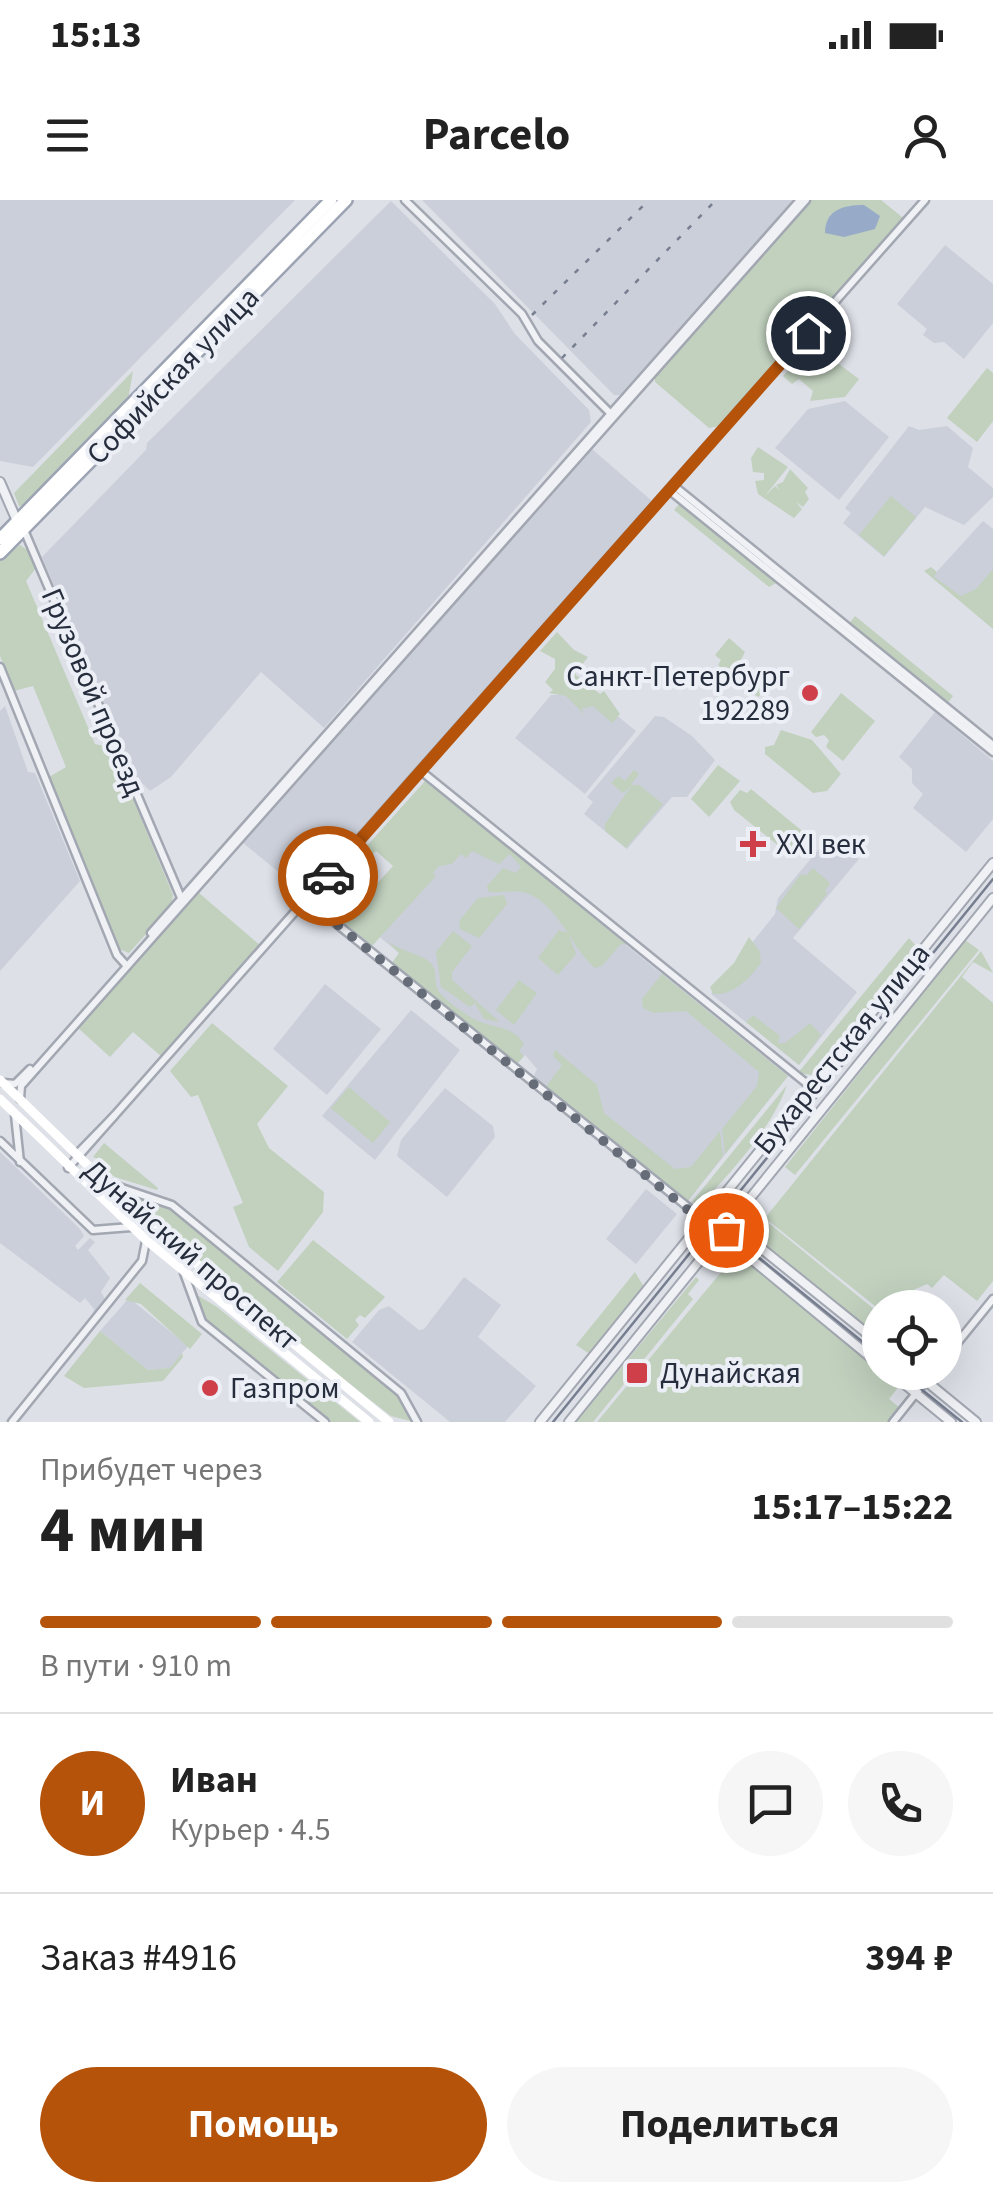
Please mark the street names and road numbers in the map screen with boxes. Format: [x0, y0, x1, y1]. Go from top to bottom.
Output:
street label: Софийская улица [77, 277, 269, 475]
street label: Грузовой проезд [30, 582, 156, 802]
street label: Бухарестская улица [743, 934, 941, 1164]
street label: Дунайский проспект [74, 1149, 308, 1361]

